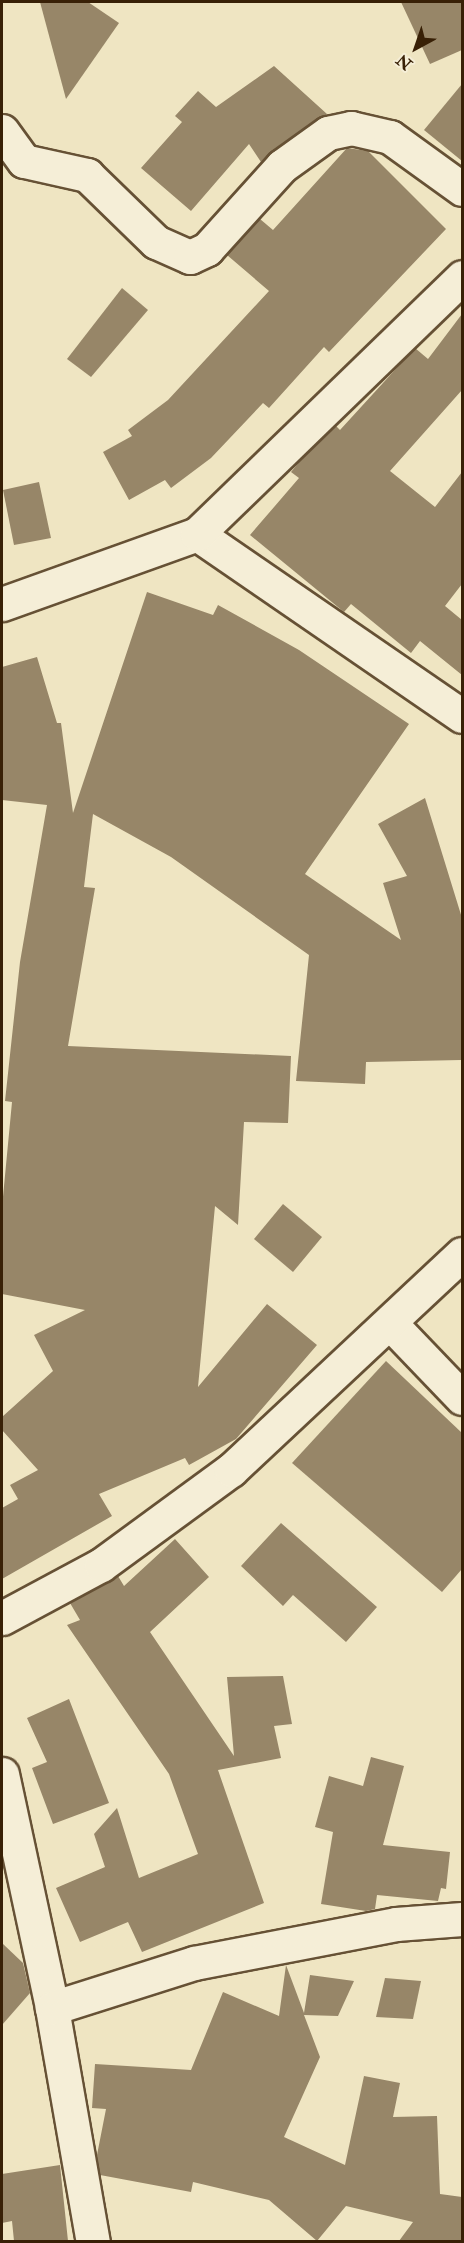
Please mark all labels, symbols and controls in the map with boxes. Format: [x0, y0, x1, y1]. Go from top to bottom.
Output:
north arrow [386, 18, 446, 78]
text: N [393, 50, 416, 74]

